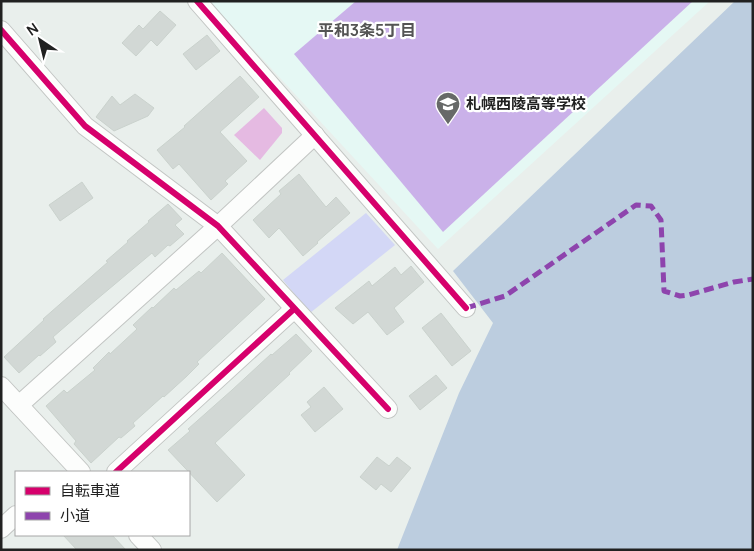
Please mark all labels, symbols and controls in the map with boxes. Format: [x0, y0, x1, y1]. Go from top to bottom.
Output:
north arrow [15, 15, 65, 65]
text: N [23, 18, 42, 40]
district label: 平和3条5丁目 [318, 19, 416, 41]
school or university icon: 札幌西陵高等学校 [435, 91, 461, 125]
place label: 札幌西陵高等学校 [466, 93, 586, 114]
legend [15, 471, 190, 536]
text: 自転車道 [60, 480, 120, 501]
text: 小道 [60, 505, 90, 526]

